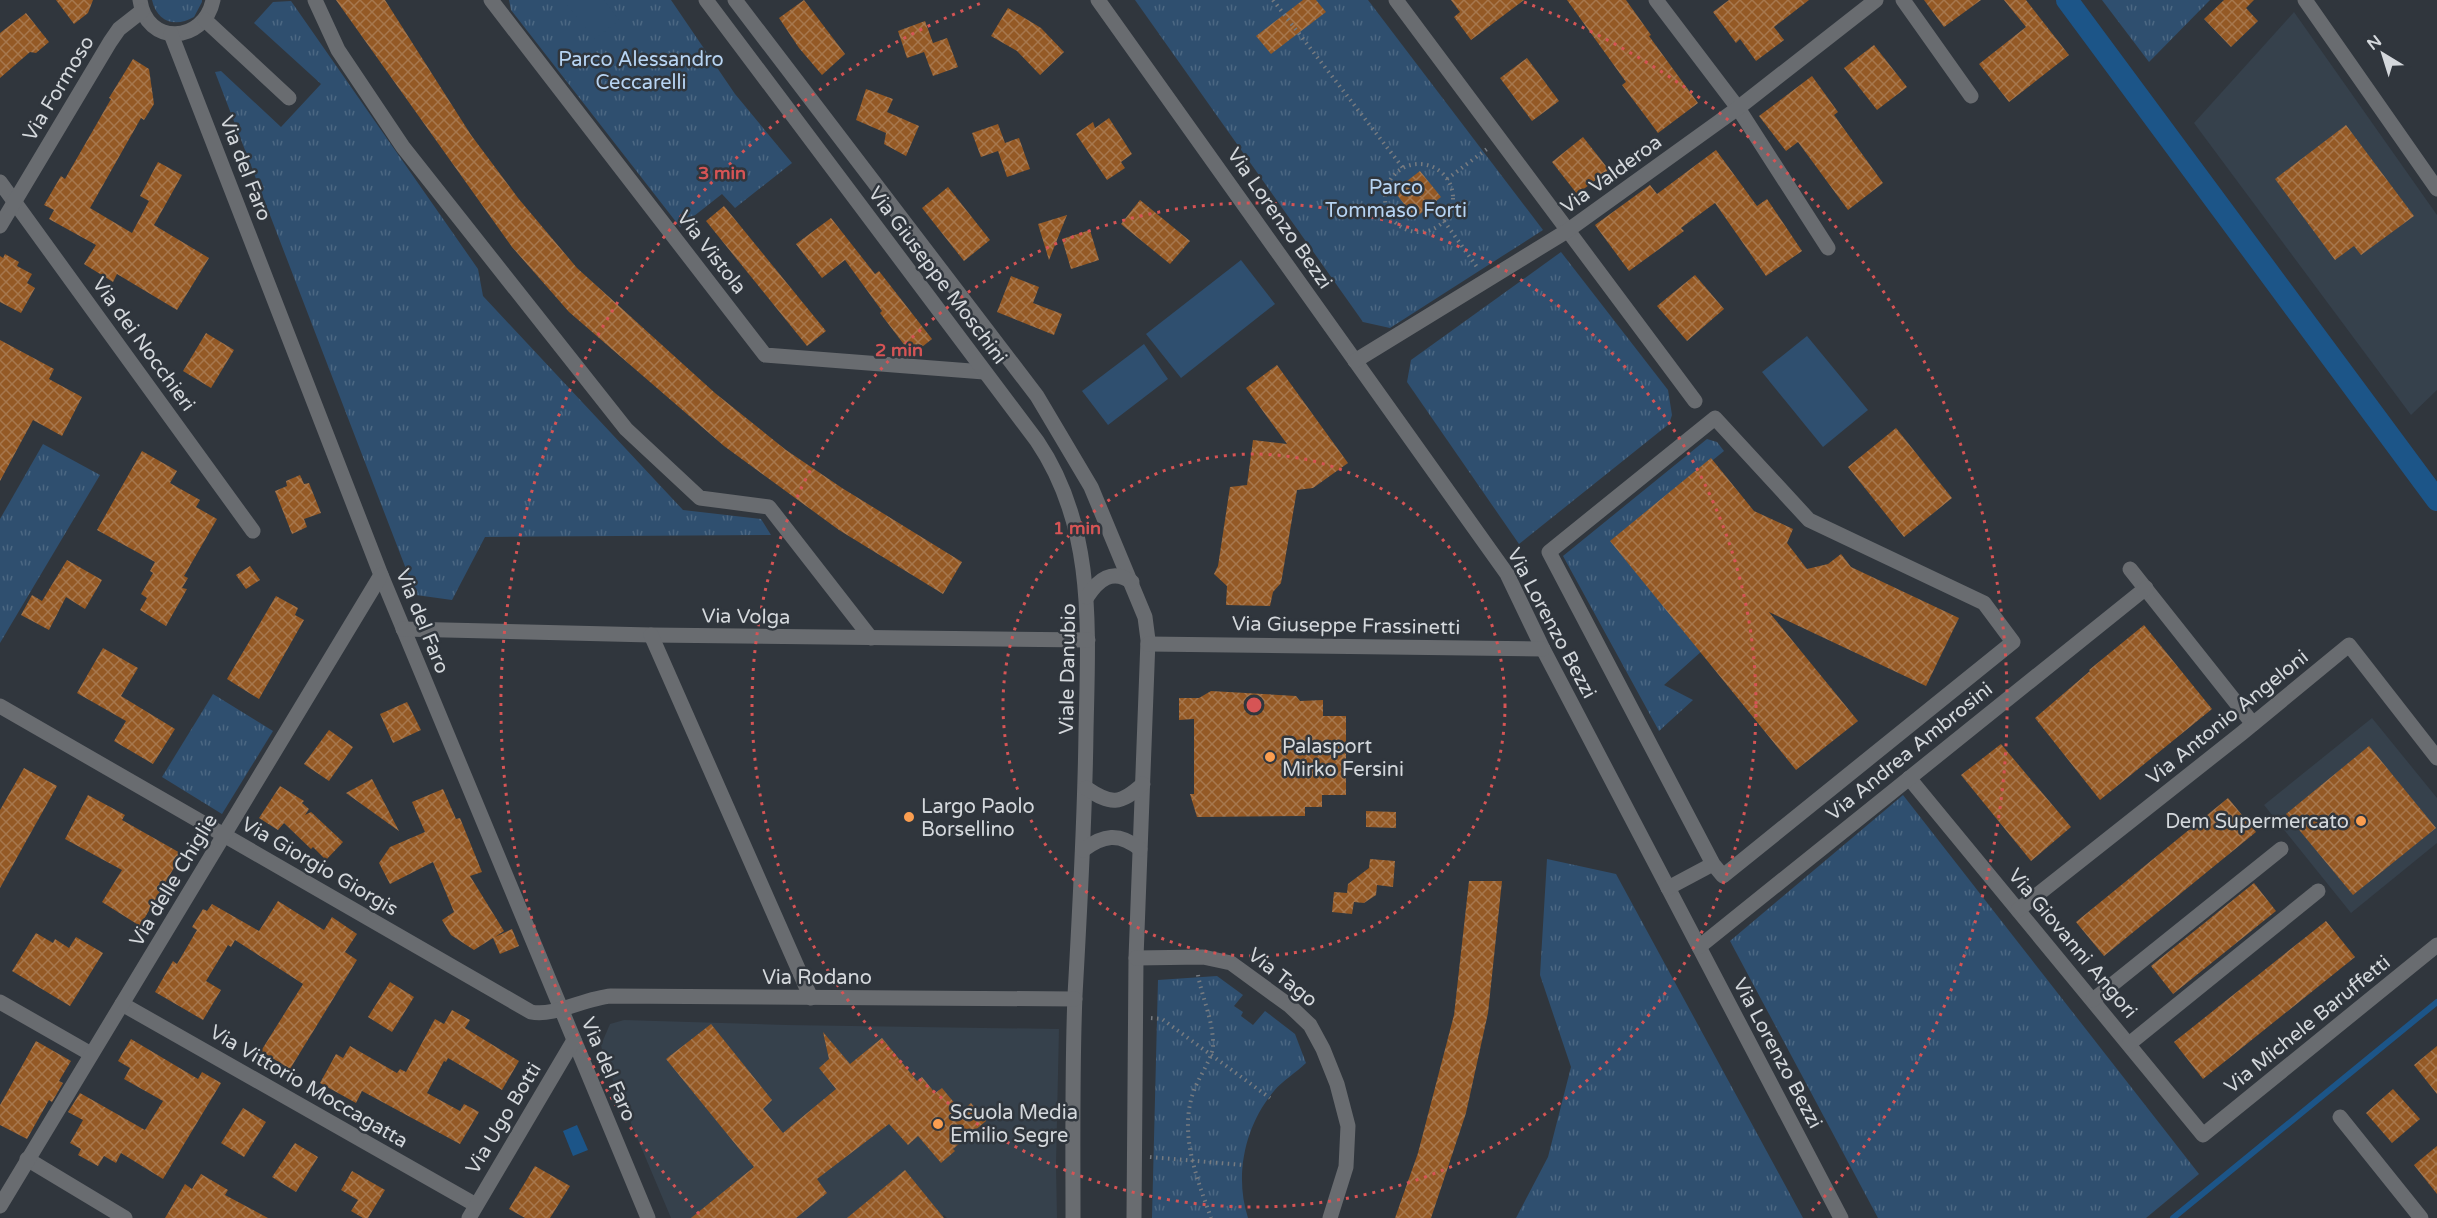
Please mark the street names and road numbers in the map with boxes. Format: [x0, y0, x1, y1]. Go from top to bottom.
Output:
street label: Via Formoso [18, 32, 100, 146]
street label: Via del Faro [214, 112, 276, 224]
street label: Via Valderoa [1556, 130, 1667, 219]
street label: Via Lorenzo Bezzi [1221, 143, 1337, 294]
street label: Via Giuseppe Moschini [863, 182, 1012, 369]
street label: Via Vistola [671, 206, 751, 299]
street label: Via dei Nocchieri [87, 273, 200, 416]
street label: Via Lorenzo Bezzi [1501, 544, 1601, 703]
street label: Via del Faro [390, 566, 454, 677]
street label: Viale Danubio [1055, 603, 1081, 735]
street label: Via Volga [701, 604, 791, 630]
street label: Via Giuseppe Frassinetti [1232, 612, 1460, 640]
street label: Via Antonio Angeloni [2142, 645, 2313, 790]
street label: Via Andrea Ambrosini [1822, 677, 1998, 826]
street label: Via delle Chiglie [125, 810, 223, 951]
street label: Via Giorgio Giorgis [237, 812, 402, 921]
street label: Via Giovanni Angori [2003, 864, 2142, 1023]
street label: Via Tago [1243, 943, 1322, 1012]
street label: Via Michele Baruffetti [2220, 951, 2395, 1099]
street label: Via Rodano [762, 966, 872, 990]
street label: Via Lorenzo Bezzi [1727, 974, 1827, 1133]
street label: Via del Faro [575, 1014, 641, 1125]
street label: Via Vittorio Moccagatta [205, 1020, 412, 1153]
street label: Via Ugo Botti [461, 1058, 547, 1179]

